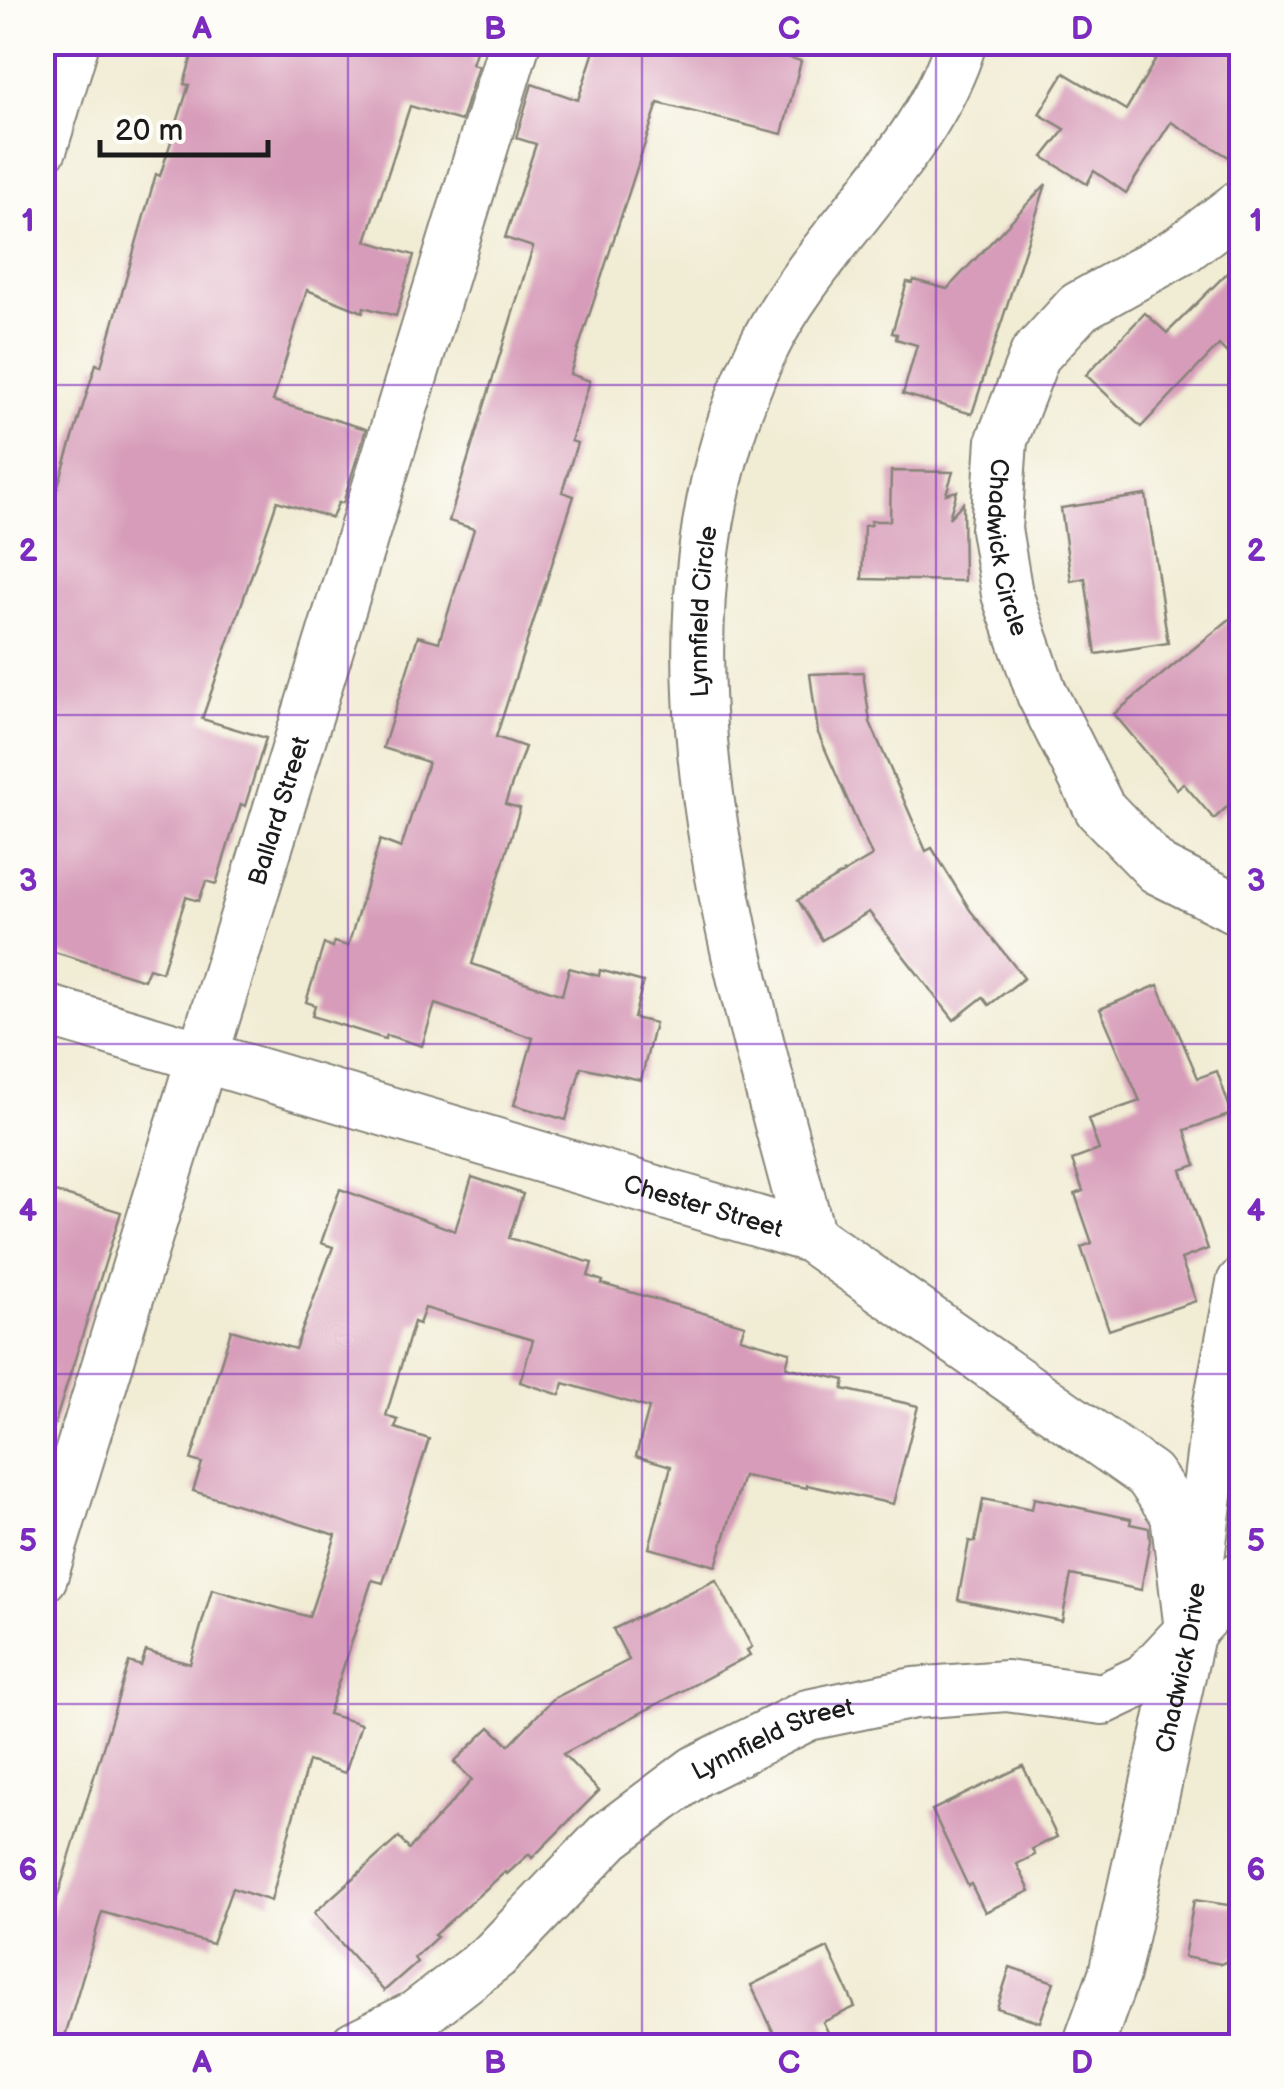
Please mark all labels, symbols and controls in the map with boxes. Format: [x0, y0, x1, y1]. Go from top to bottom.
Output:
text: A [191, 10, 212, 49]
text: B [484, 10, 506, 49]
text: C [778, 10, 800, 49]
text: D [1071, 10, 1093, 49]
scale bar [100, 95, 268, 157]
text: 20 m [115, 113, 183, 149]
text: 1 [21, 202, 35, 241]
text: 1 [1249, 202, 1263, 241]
street label: Chadwick Circle [979, 457, 1035, 641]
street label: Lynnfield Circle [684, 524, 725, 698]
text: 2 [18, 532, 38, 571]
text: 2 [1246, 532, 1266, 571]
street label: Ballard Street [242, 732, 317, 889]
text: 3 [19, 862, 37, 901]
text: 3 [1247, 862, 1265, 901]
street label: Chester Street [620, 1169, 787, 1245]
text: 4 [19, 1192, 38, 1231]
text: 4 [1247, 1192, 1266, 1231]
text: 5 [19, 1522, 37, 1561]
text: 5 [1247, 1522, 1265, 1561]
street label: Chadwick Drive [1149, 1581, 1213, 1756]
street label: Lynnfield Street [687, 1692, 857, 1788]
text: 6 [18, 1851, 38, 1890]
text: 6 [1246, 1851, 1266, 1890]
text: A [191, 2044, 212, 2083]
text: B [484, 2044, 506, 2083]
text: C [778, 2044, 800, 2083]
text: D [1071, 2044, 1093, 2083]

